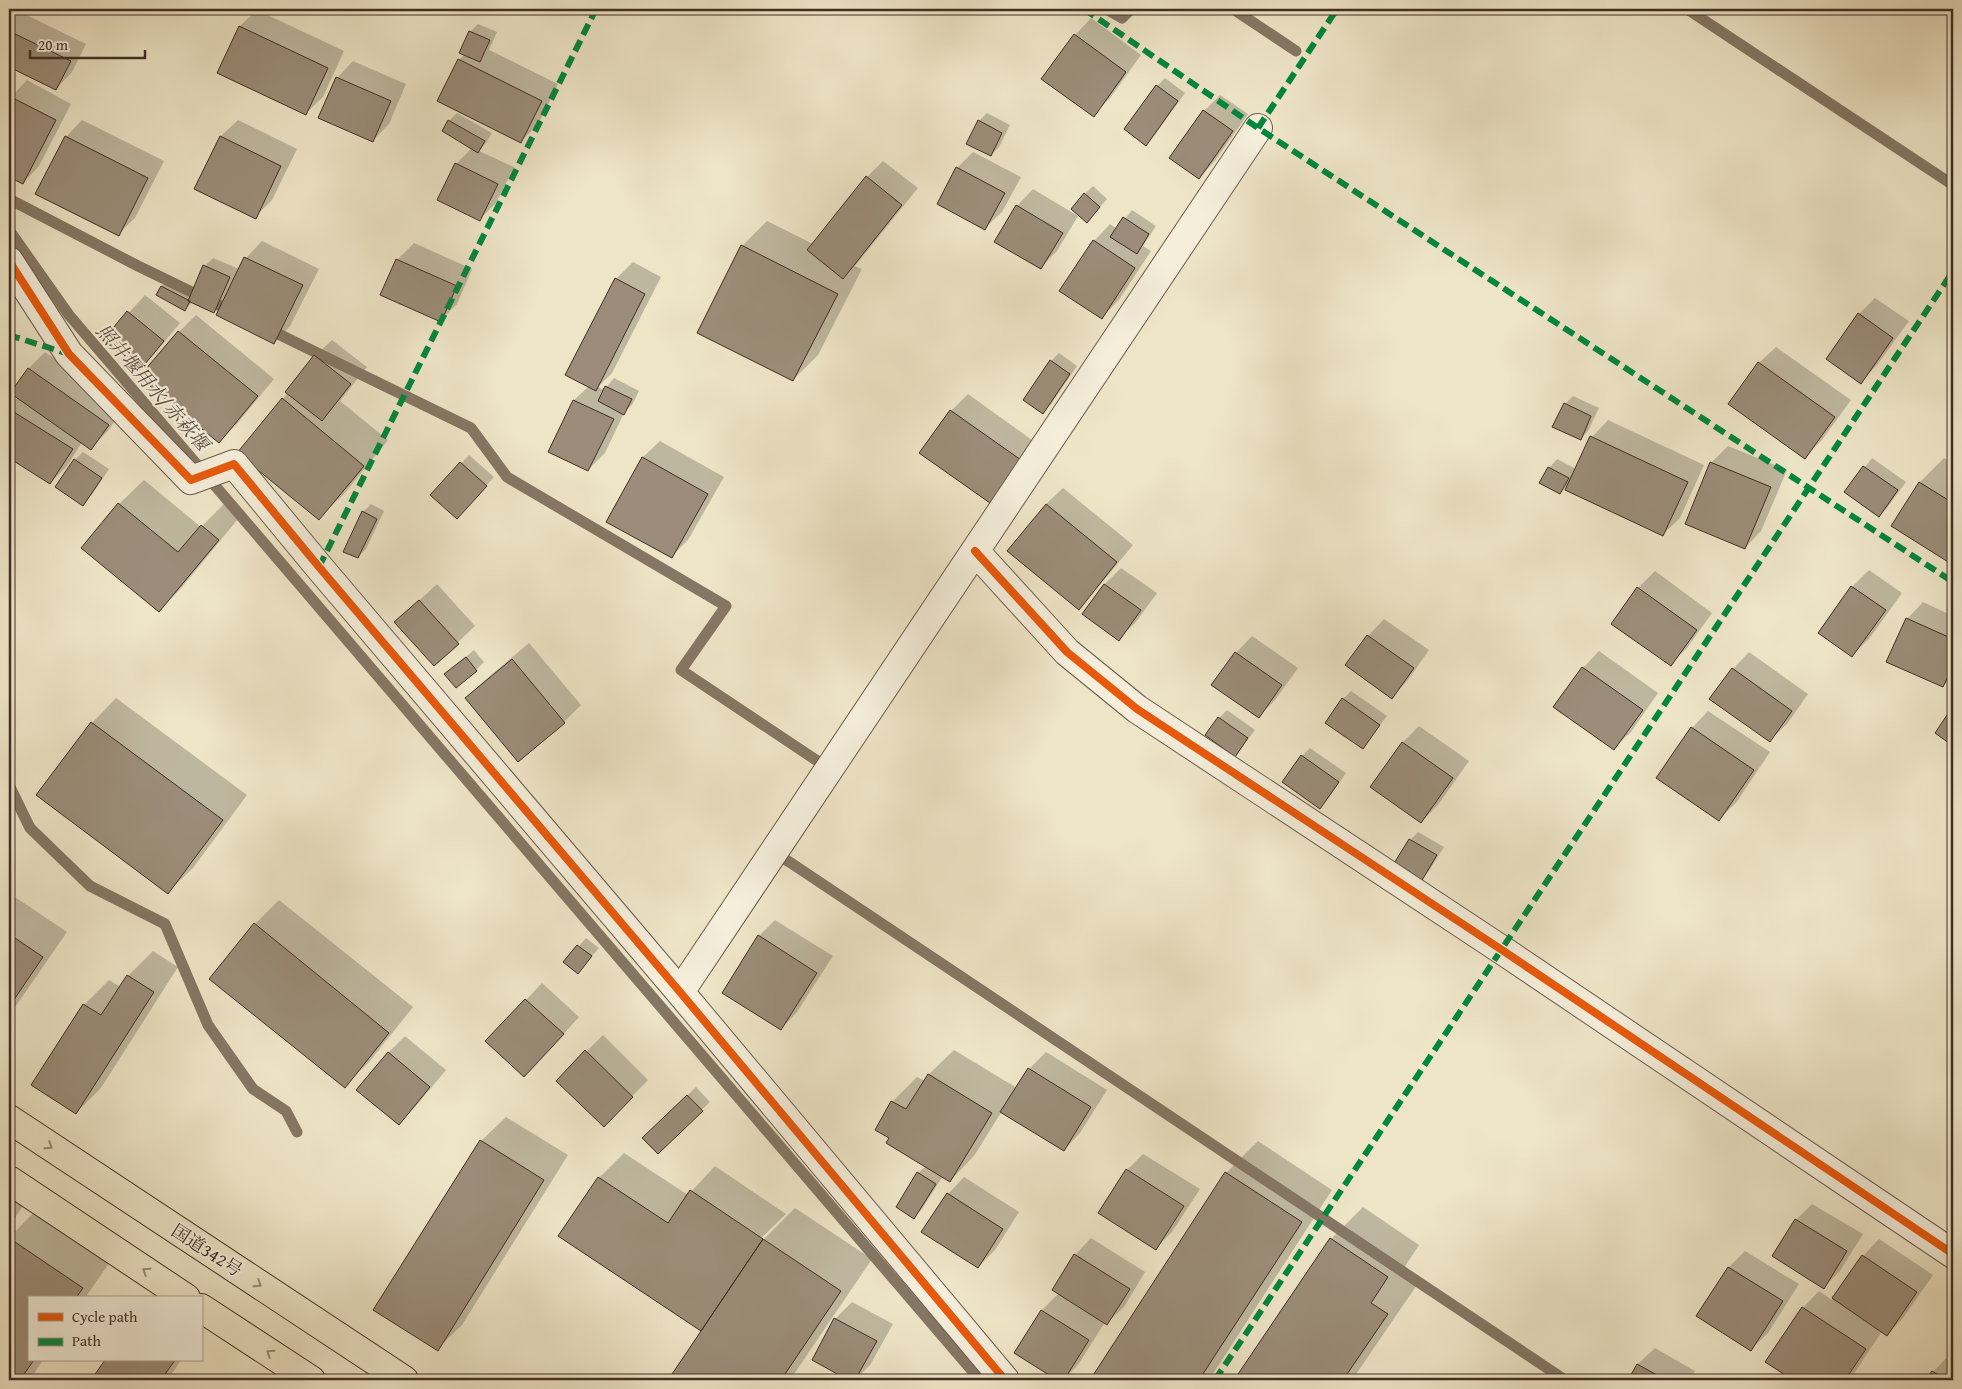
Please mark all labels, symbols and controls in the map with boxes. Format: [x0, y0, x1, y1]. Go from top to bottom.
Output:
scale bar [30, 28, 145, 60]
text: 20 m [38, 34, 69, 55]
water label: 照井堰用水/赤萩堰 [90, 318, 218, 459]
one-way arrow [44, 1140, 53, 1149]
street label: 国道342号 [166, 1217, 248, 1283]
one-way arrow [142, 1268, 151, 1277]
one-way arrow [253, 1277, 262, 1287]
legend [28, 1296, 202, 1362]
text: Cycle path [72, 1306, 138, 1327]
text: Path [72, 1330, 101, 1351]
one-way arrow [267, 1350, 276, 1360]

